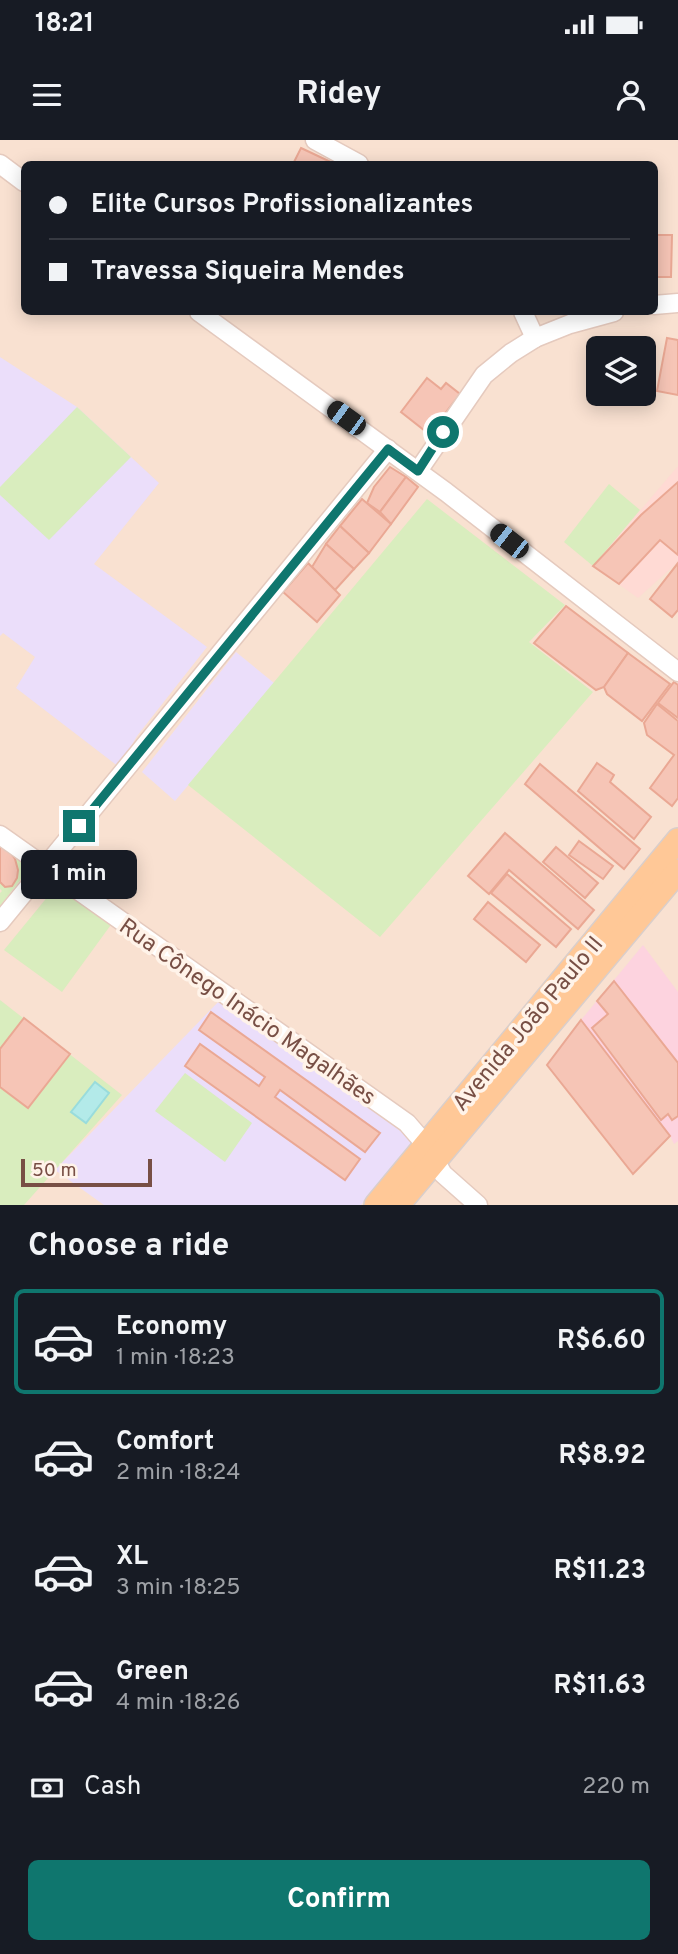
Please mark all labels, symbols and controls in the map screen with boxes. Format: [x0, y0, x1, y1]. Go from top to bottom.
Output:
text: 18:21 [35, 8, 94, 41]
text: Ridey [297, 75, 381, 115]
icon: menu [28, 76, 66, 114]
icon: person [612, 76, 650, 114]
text: Elite Cursos Profissionalizantes [91, 189, 473, 222]
text: Travessa Siqueira Mendes [91, 256, 405, 289]
map controls [586, 336, 656, 406]
button: layers [586, 336, 656, 406]
car [323, 397, 370, 439]
route start [427, 416, 459, 448]
car [486, 520, 533, 562]
route end [63, 810, 95, 842]
callout: 1 min [21, 850, 137, 900]
text: 1 min [51, 860, 107, 889]
street label: Rua Cônego Inácio Magalhães [113, 913, 381, 1113]
street label: Avenida João Paulo II [447, 931, 611, 1118]
scale bar [21, 1156, 152, 1188]
text: 50 m [32, 1159, 77, 1183]
text: Choose a ride [28, 1227, 229, 1267]
icon: car [32, 1310, 95, 1373]
text: Economy [116, 1311, 227, 1344]
text: R$6.60 [557, 1325, 646, 1358]
text: 1 min · 18:23 [116, 1344, 235, 1373]
icon: car [32, 1425, 95, 1488]
text: Comfort [116, 1426, 214, 1459]
text: R$8.92 [558, 1440, 646, 1473]
text: 2 min · 18:24 [116, 1459, 241, 1488]
icon: car [32, 1540, 95, 1603]
text: XL [116, 1541, 148, 1574]
text: R$11.23 [554, 1555, 646, 1588]
text: 3 min · 18:25 [116, 1574, 241, 1603]
icon: car [32, 1655, 95, 1718]
text: Green [116, 1656, 189, 1689]
text: R$11.63 [554, 1670, 646, 1703]
text: 4 min · 18:26 [116, 1689, 240, 1718]
icon: cash [28, 1769, 66, 1807]
text: Cash [84, 1771, 141, 1804]
text: 220 m [582, 1773, 650, 1802]
button: Confirm [28, 1860, 650, 1940]

